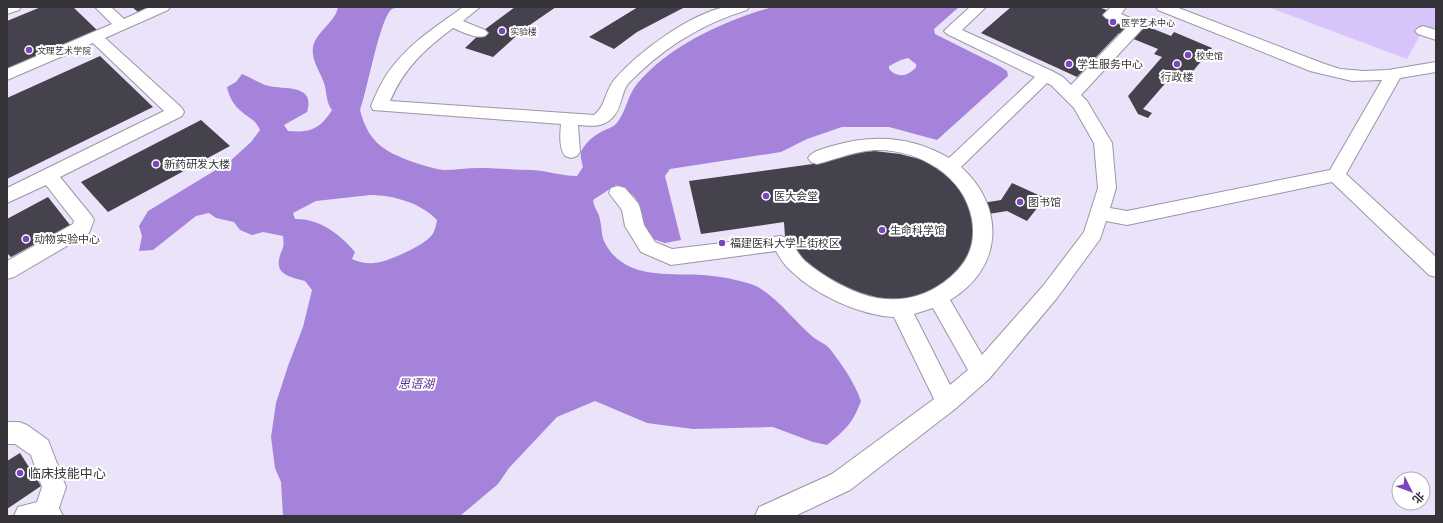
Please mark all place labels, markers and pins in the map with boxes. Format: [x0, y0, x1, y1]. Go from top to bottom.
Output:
place label: 医学艺术中心 [1121, 16, 1175, 29]
marker: 医学艺术中心 [1108, 17, 1118, 27]
place label: 实验楼 [510, 25, 537, 38]
marker: 实验楼 [497, 26, 507, 36]
place label: 文理艺术学院 [37, 44, 91, 57]
marker: 文理艺术学院 [24, 45, 34, 55]
place label: 校史馆 [1196, 49, 1223, 62]
marker: 校史馆 [1183, 50, 1193, 60]
place label: 学生服务中心 [1077, 56, 1143, 72]
marker: 学生服务中心 [1064, 59, 1074, 69]
marker: 行政楼 [1172, 59, 1182, 69]
place label: 行政楼 [1161, 69, 1194, 85]
place label: 新药研发大楼 [164, 156, 230, 172]
marker: 新药研发大楼 [151, 159, 161, 169]
place label: 医大会堂 [774, 188, 818, 204]
marker: 医大会堂 [761, 191, 771, 201]
place label: 图书馆 [1028, 194, 1061, 210]
marker: 图书馆 [1015, 197, 1025, 207]
place label: 生命科学馆 [890, 222, 945, 238]
marker: 生命科学馆 [877, 225, 887, 235]
place label: 动物实验中心 [34, 231, 100, 247]
marker: 动物实验中心 [21, 234, 31, 244]
place label: 福建医科大学上街校区 [730, 235, 840, 251]
marker: 福建医科大学上街校区 [717, 238, 727, 248]
place label: 临床技能中心 [28, 463, 106, 483]
marker: 临床技能中心 [15, 468, 25, 478]

